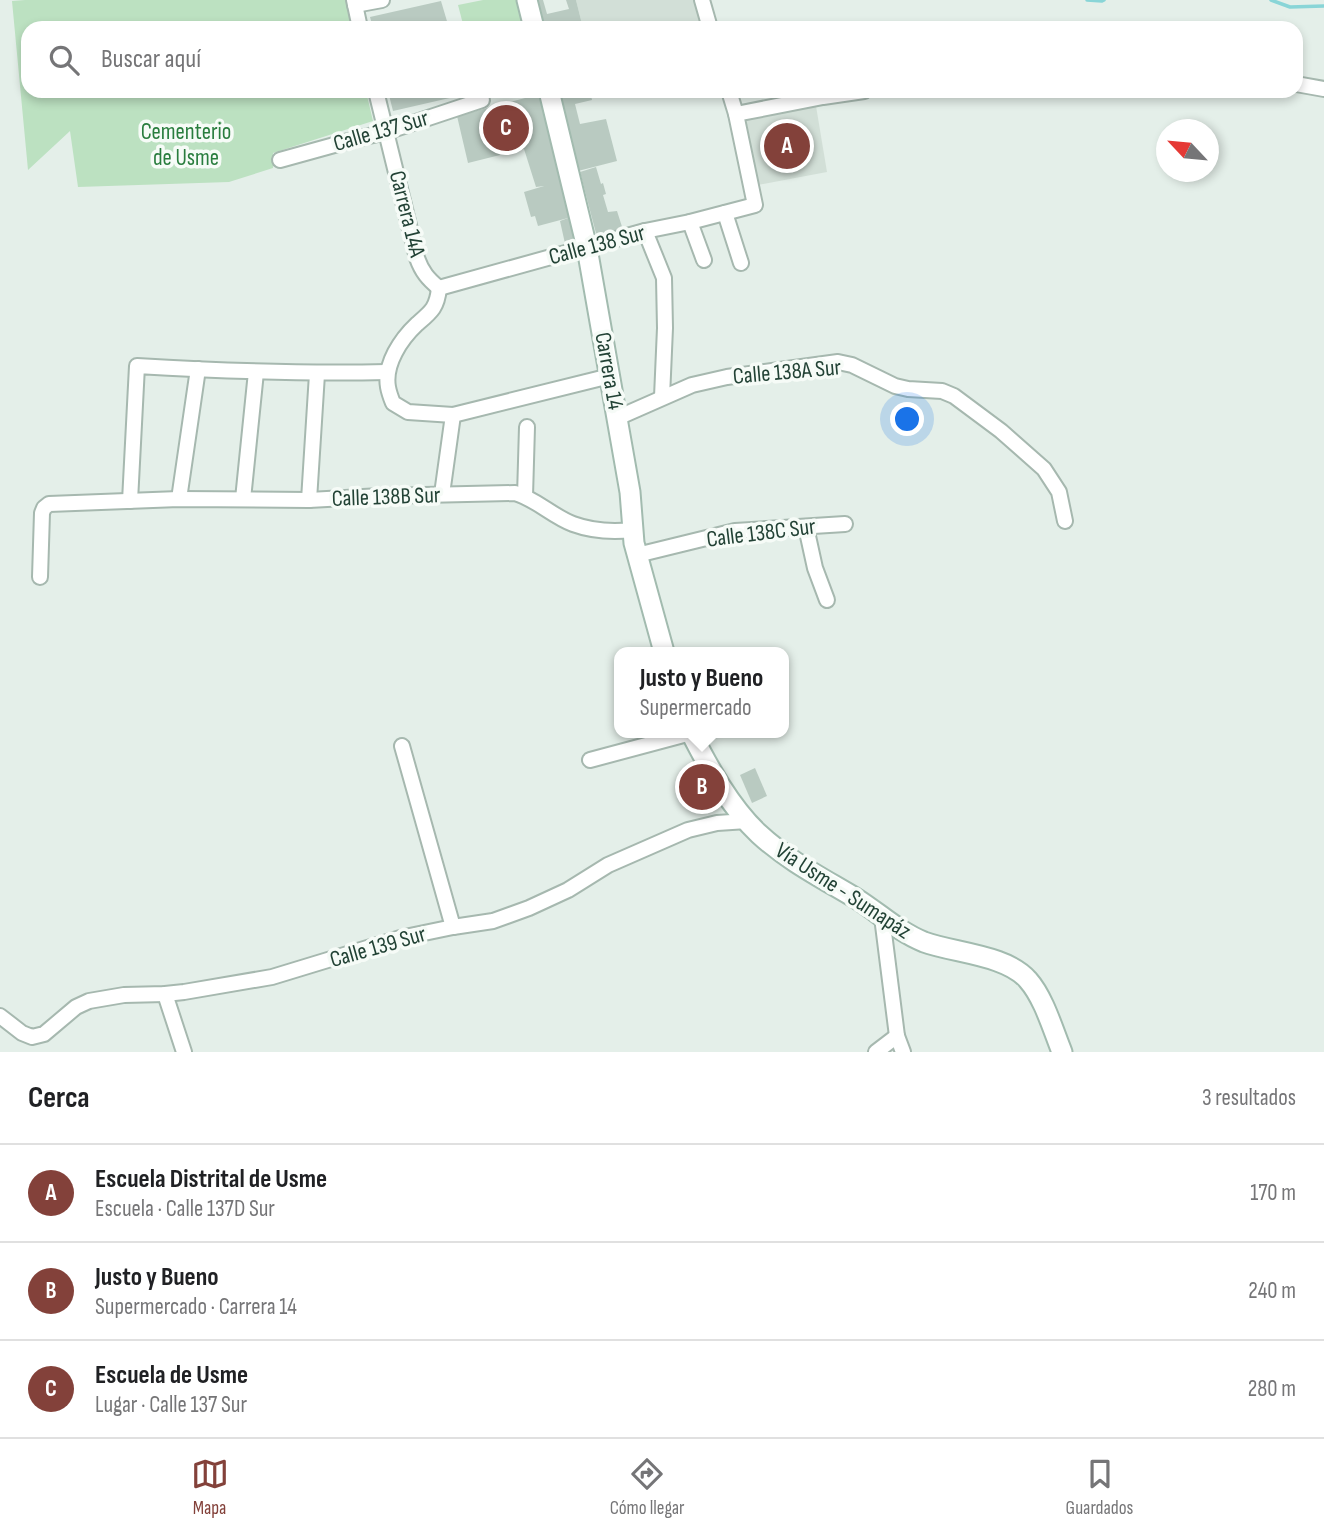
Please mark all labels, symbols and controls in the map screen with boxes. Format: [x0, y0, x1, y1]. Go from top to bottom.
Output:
search box [21, 21, 1303, 98]
icon: search [45, 41, 83, 79]
text: Buscar aquí [101, 44, 201, 75]
pin: C [483, 102, 529, 154]
street label: Calle 137 Sur [330, 104, 432, 158]
park label: Cementerio de Usme [141, 118, 231, 172]
north arrow [1156, 119, 1219, 182]
pin: A [764, 120, 810, 172]
street label: Carrera 14A [383, 168, 431, 260]
street label: Calle 138 Sur [546, 219, 649, 271]
street label: Carrera 14 [588, 330, 630, 412]
street label: Calle 138A Sur [732, 353, 843, 391]
your location [890, 402, 924, 436]
street label: Calle 138B Sur [331, 481, 441, 513]
street label: Calle 138C Sur [705, 512, 818, 554]
popup [614, 647, 789, 738]
text: Justo y Bueno [640, 663, 763, 694]
text: Supermercado [640, 694, 752, 722]
pin: B [679, 761, 725, 813]
street label: Vía Usme - Sumapáz [770, 837, 916, 945]
street label: Calle 139 Sur [327, 920, 430, 974]
text: Cerca [28, 1080, 90, 1116]
text: 3 resultados [1202, 1084, 1296, 1112]
text: Escuela Distrital de Usme [95, 1164, 327, 1195]
text: A [46, 1179, 56, 1207]
text: 170 m [1250, 1179, 1296, 1207]
text: Escuela · Calle 137D Sur [95, 1195, 275, 1223]
text: Justo y Bueno [95, 1262, 219, 1293]
text: B [46, 1277, 56, 1305]
text: 240 m [1248, 1277, 1296, 1305]
text: Supermercado · Carrera 14 [95, 1293, 297, 1321]
text: Escuela de Usme [95, 1360, 248, 1391]
text: C [45, 1375, 57, 1403]
text: 280 m [1248, 1375, 1296, 1403]
text: Lugar · Calle 137 Sur [95, 1391, 247, 1419]
tab: Mapa [191, 1455, 229, 1520]
tab: Cómo llegar [610, 1455, 685, 1520]
tab: Guardados [1066, 1455, 1133, 1520]

